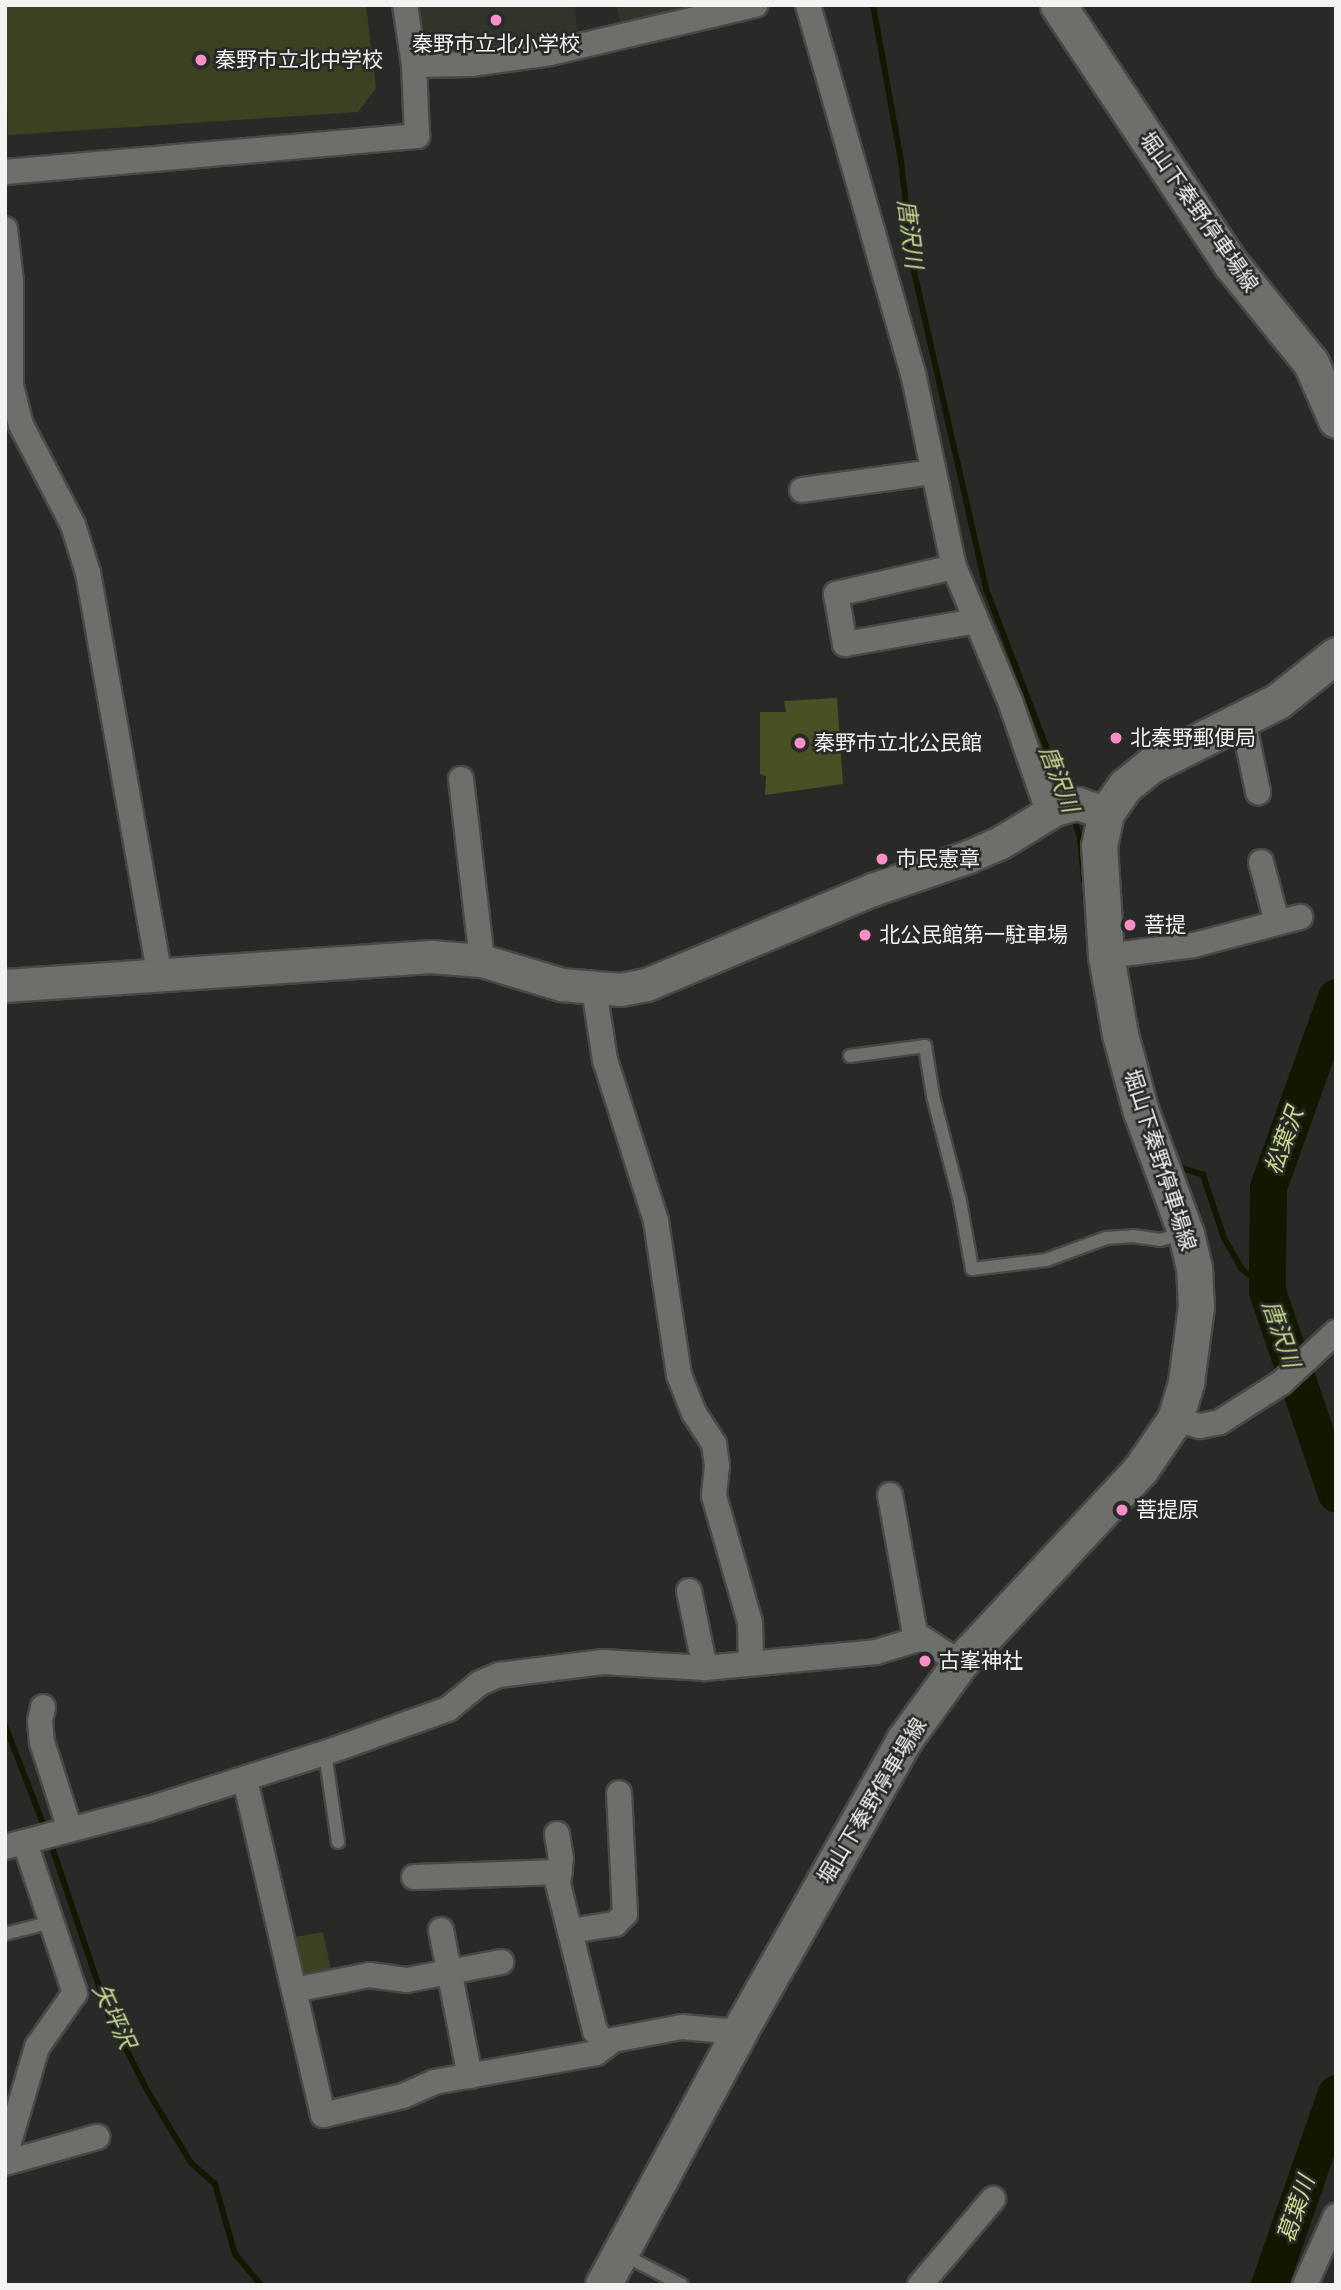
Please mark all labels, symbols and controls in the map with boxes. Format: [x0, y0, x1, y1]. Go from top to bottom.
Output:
marker: 秦野市立北小学校 [488, 12, 504, 28]
place label: 秦野市立北小学校 [412, 31, 580, 57]
place label: 秦野市立北中学校 [215, 47, 383, 73]
marker: 秦野市立北中学校 [193, 52, 209, 68]
street label: 堀山下秦野停車場線 [1134, 127, 1264, 297]
water label: 唐沢川 [892, 198, 928, 270]
place label: 北秦野郵便局 [1130, 725, 1256, 751]
place label: 秦野市立北公民館 [814, 730, 982, 756]
marker: 北秦野郵便局 [1108, 730, 1124, 746]
marker: 秦野市立北公民館 [792, 735, 808, 751]
water label: 唐沢川 [1034, 742, 1084, 816]
place label: 市民憲章 [896, 846, 980, 872]
marker: 市民憲章 [874, 851, 890, 867]
place label: 菩提 [1144, 912, 1186, 938]
marker: 菩提 [1122, 917, 1138, 933]
place label: 北公民館第一駐車場 [879, 922, 1068, 948]
marker: 北公民館第一駐車場 [857, 927, 873, 943]
street label: 堀山下秦野停車場線 [1119, 1066, 1201, 1254]
water label: 松葉沢 [1259, 1104, 1309, 1178]
water label: 唐沢川 [1257, 1297, 1305, 1371]
place label: 菩提原 [1136, 1497, 1199, 1523]
marker: 菩提原 [1114, 1502, 1130, 1518]
place label: 古峯神社 [939, 1648, 1023, 1674]
marker: 古峯神社 [917, 1653, 933, 1669]
street label: 堀山下秦野停車場線 [813, 1714, 931, 1888]
water label: 矢坪沢 [87, 1979, 141, 2053]
water label: 葛葉川 [1272, 2172, 1320, 2246]

